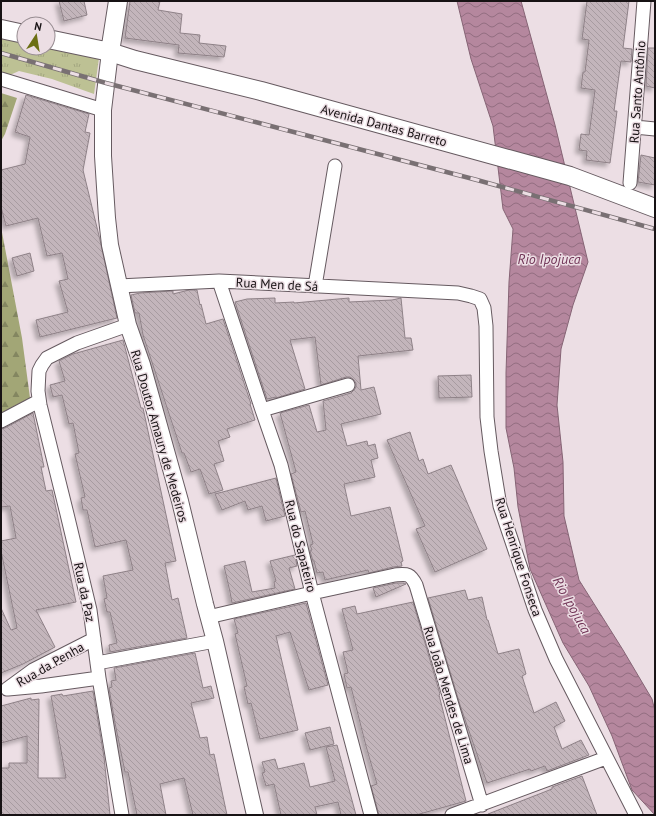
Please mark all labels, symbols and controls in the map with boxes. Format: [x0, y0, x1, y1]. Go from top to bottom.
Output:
north arrow [16, 16, 56, 56]
text: N [33, 19, 43, 34]
street label: Rua Santo Antônio [625, 40, 650, 144]
street label: Avenida Dantas Barreto [319, 100, 449, 151]
water label: Rio Ipojuca [518, 250, 581, 268]
street label: Rua Men de Sá [235, 274, 319, 295]
street label: Rua Doutor Amaury de Medeiros [127, 348, 192, 524]
street label: Rua Henrique Fonseca [491, 496, 546, 619]
street label: Rua do Sapateiro [281, 498, 320, 594]
street label: Rua da Paz [70, 561, 99, 624]
water label: Rio Ipojuca [549, 573, 595, 637]
street label: Rua João Mendes de Lima [419, 624, 478, 766]
street label: Rua da Penha [13, 638, 87, 691]

